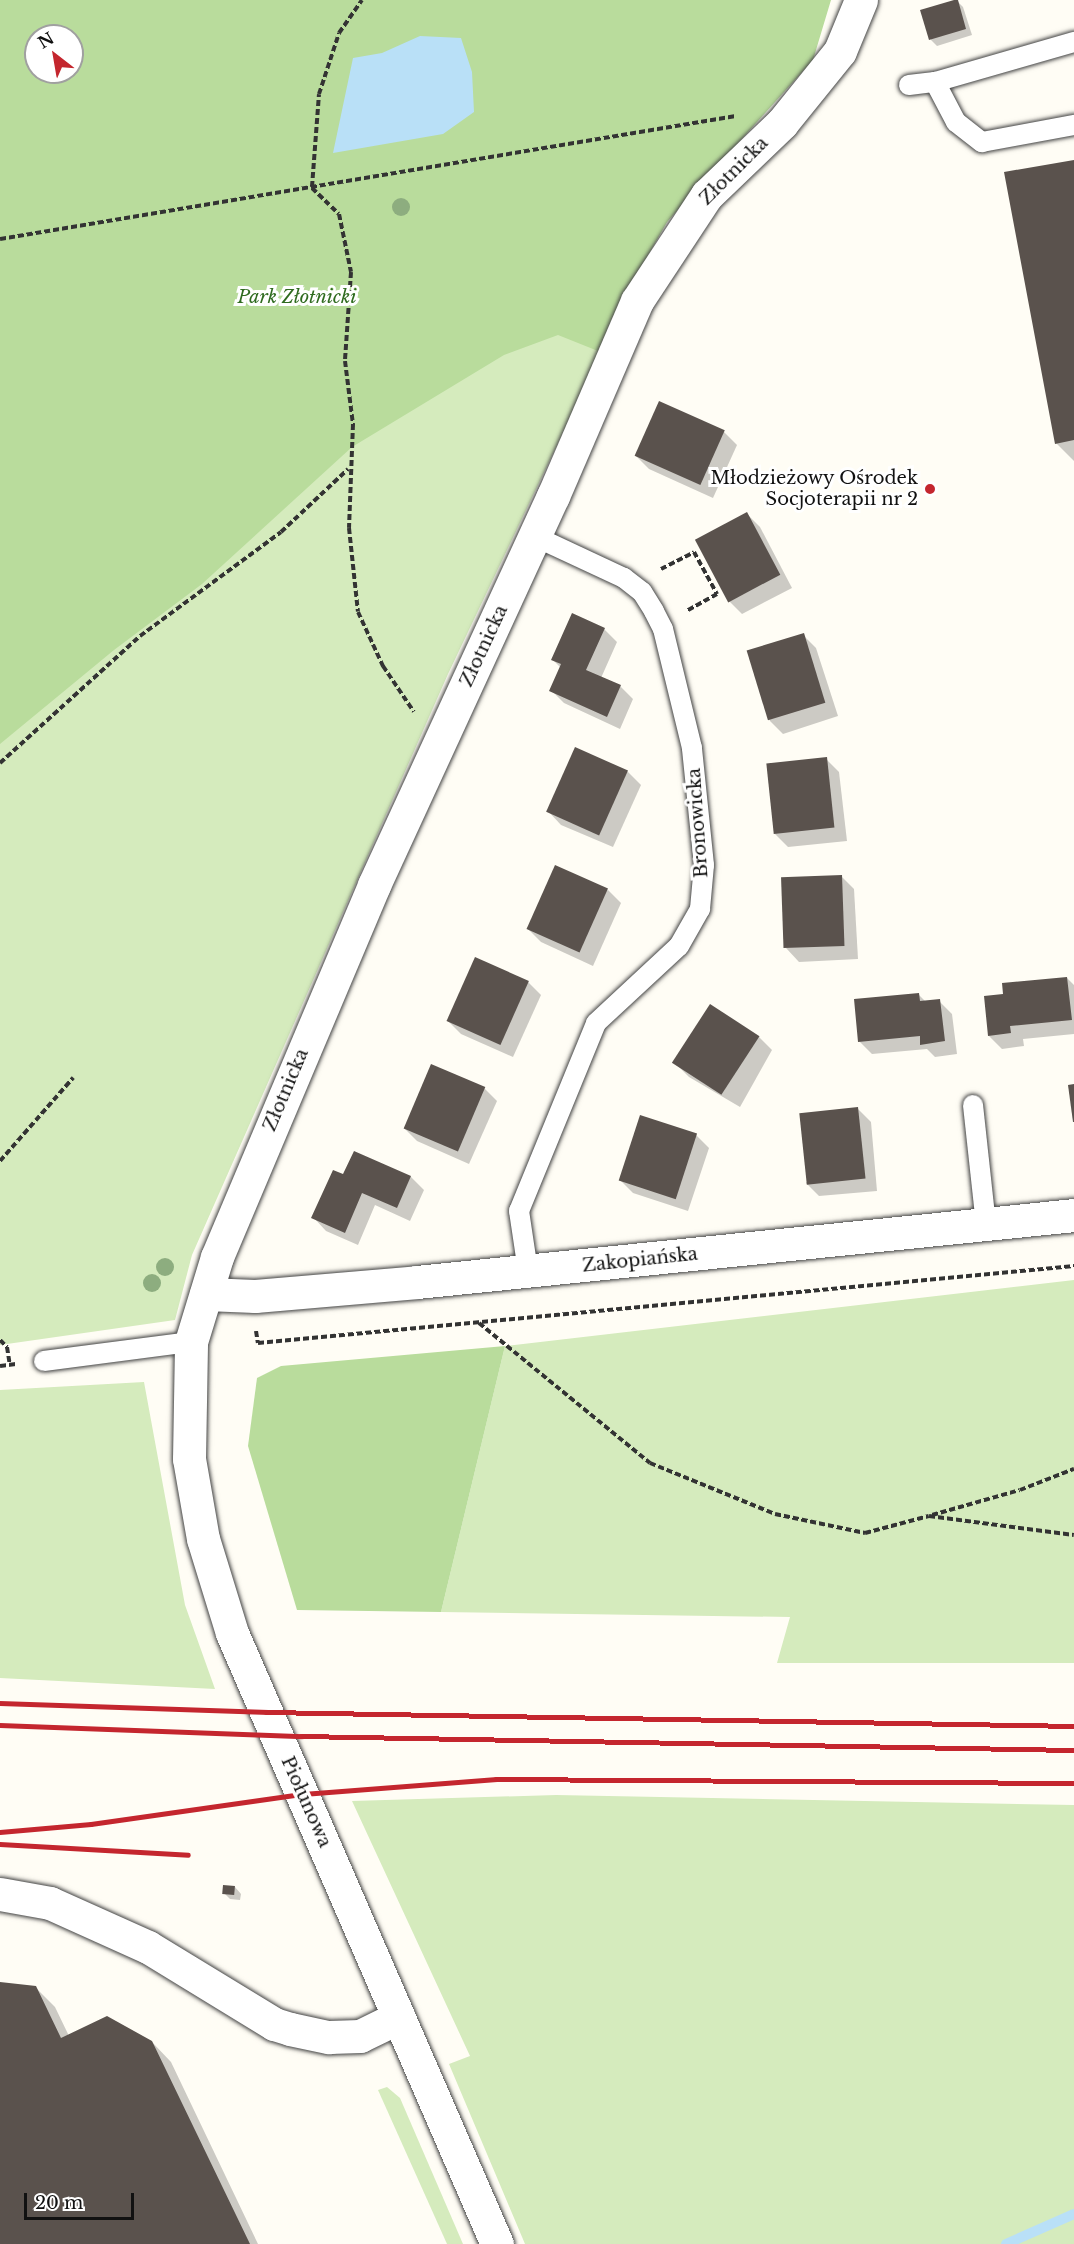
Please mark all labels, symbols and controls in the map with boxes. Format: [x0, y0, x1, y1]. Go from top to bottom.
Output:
north arrow [24, 24, 84, 84]
text: N [34, 28, 57, 53]
street label: Złotnicka [695, 132, 773, 210]
park label: Park Złotnicki [238, 286, 356, 308]
place label: Młodzieżowy Ośrodek Socjoterapii nr 2 [710, 468, 918, 510]
marker: Młodzieżowy Ośrodek Socjoterapii nr 2 [923, 482, 937, 496]
street label: Złotnicka [456, 602, 512, 690]
street label: Bronowicka [683, 767, 713, 879]
street label: Złotnicka [259, 1045, 313, 1135]
street label: Zakopiańska [581, 1243, 699, 1277]
street label: Piołunowa [276, 1753, 336, 1851]
scale bar [27, 2181, 136, 2219]
text: 20 m [35, 2192, 83, 2214]

